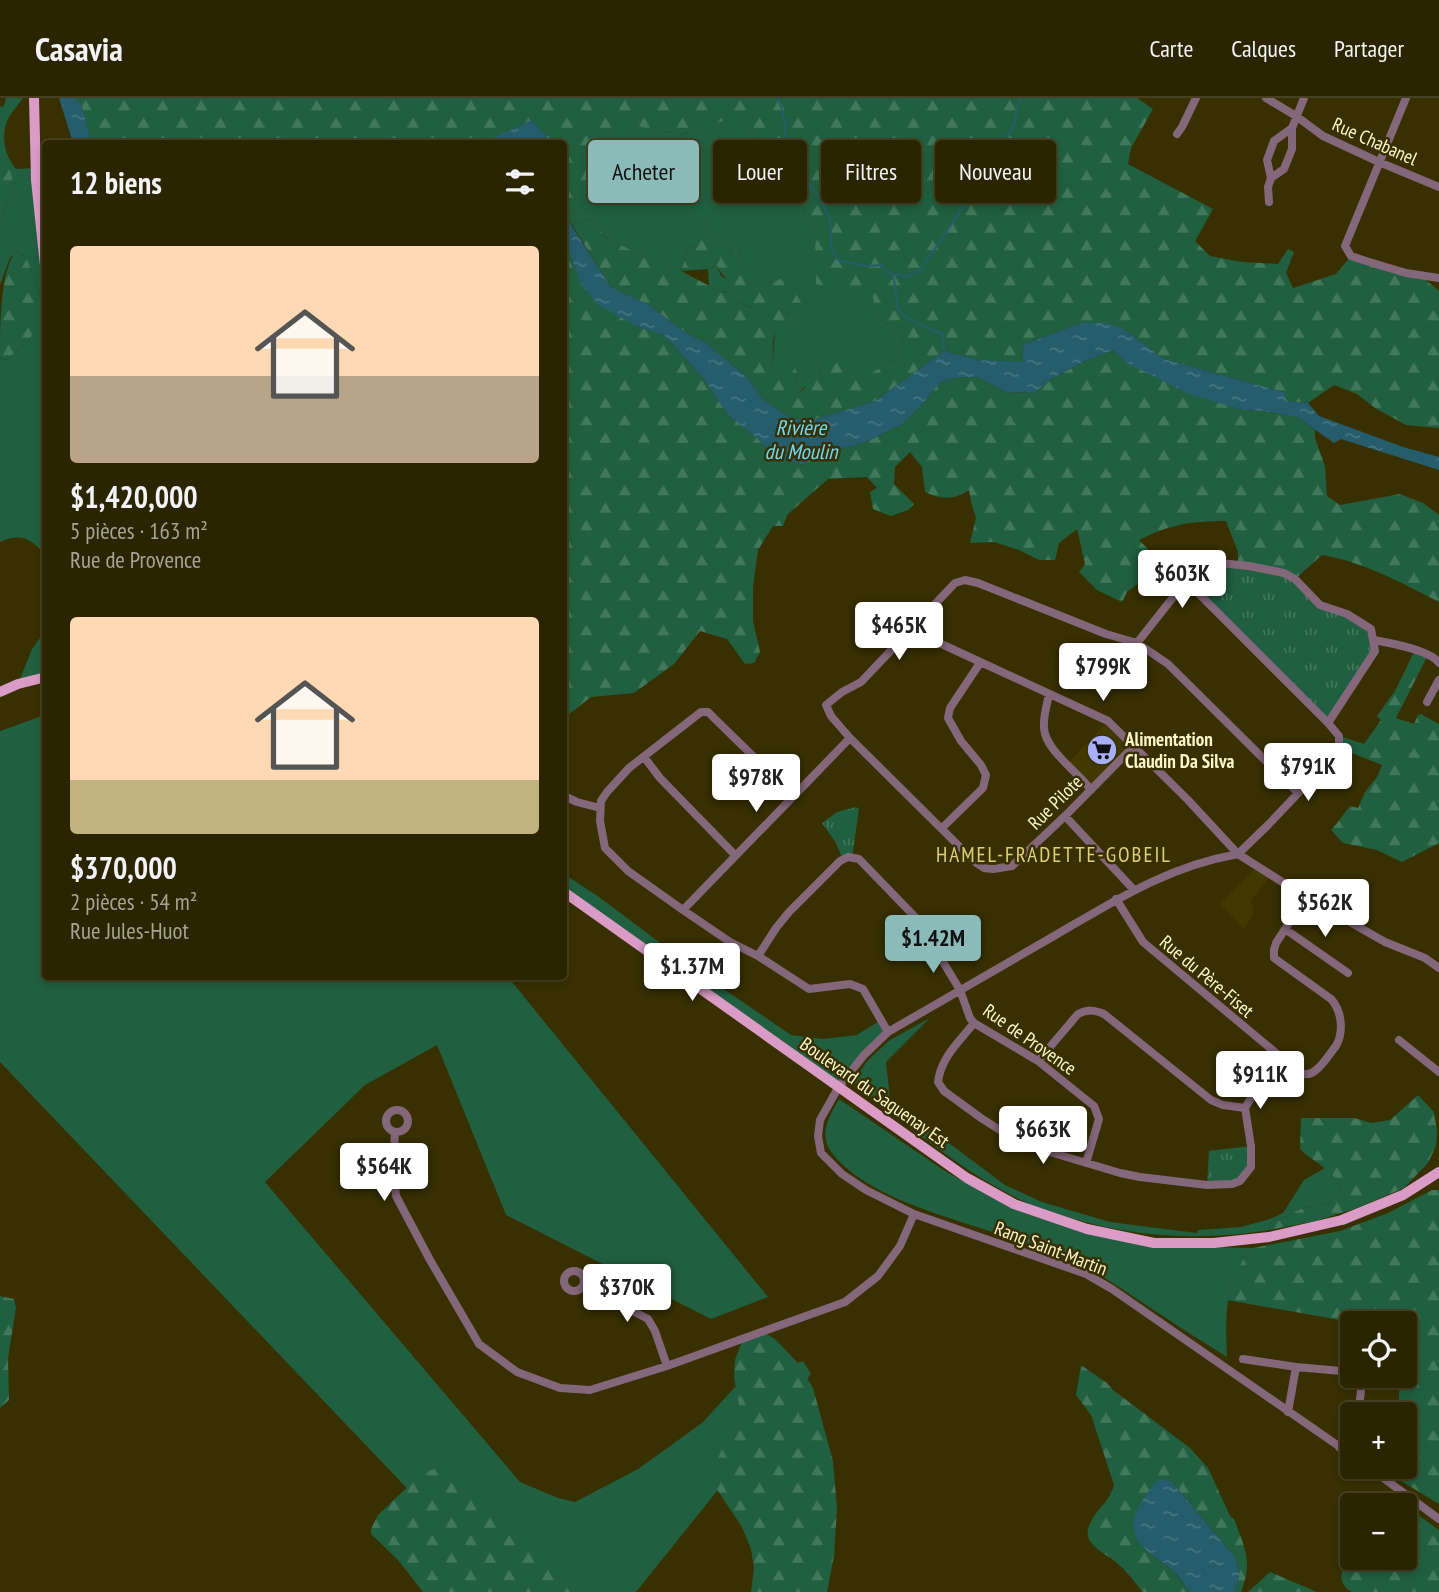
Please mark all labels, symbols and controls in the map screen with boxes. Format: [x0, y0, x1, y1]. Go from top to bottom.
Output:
text: Casavia [35, 27, 123, 70]
text: Carte [1150, 33, 1193, 64]
text: Calques [1231, 33, 1296, 64]
text: Partager [1334, 33, 1404, 64]
street label: Rue Chabanel [1329, 112, 1422, 171]
chip: Acheter [588, 140, 699, 203]
chip: Louer [713, 140, 807, 203]
chip: Filtres [821, 140, 921, 203]
chip: Nouveau [935, 140, 1056, 203]
text: 12 biens [70, 163, 162, 202]
icon: filters [501, 163, 539, 201]
icon: home [242, 291, 368, 417]
water label: Rivière du Moulin [765, 414, 839, 465]
text: $1,420,000 [70, 477, 198, 516]
text: 5 pièces · 163 m² [70, 516, 208, 545]
text: Rue de Provence [70, 545, 201, 574]
pin: $603K [1133, 550, 1231, 610]
text: $603K [1154, 558, 1210, 587]
pin: $465K [850, 602, 948, 662]
text: $465K [871, 610, 927, 639]
pin: $799K [1054, 644, 1152, 703]
text: $799K [1075, 651, 1131, 680]
icon: home [242, 662, 368, 788]
place label: Alimentation Claudin Da Silva [1124, 727, 1234, 773]
supermarket icon: Alimentation Claudin Da Silva [1085, 733, 1119, 767]
pin: $791K [1259, 744, 1357, 803]
text: $791K [1280, 751, 1336, 780]
pin: $978K [707, 754, 805, 814]
text: $978K [728, 762, 784, 791]
street label: Rue Pilote [1023, 770, 1087, 834]
district label: HAMEL-FRADETTE-GOBEIL [936, 841, 1172, 868]
text: $370,000 [70, 848, 177, 887]
pin: $562K [1276, 880, 1374, 939]
text: 2 pièces · 54 m² [70, 887, 197, 916]
text: $562K [1297, 887, 1353, 916]
text: Rue Jules-Huot [70, 916, 189, 945]
pin: $1.42M [876, 916, 990, 975]
text: $1.42M [901, 923, 965, 952]
street label: Rue du Père-Fiset [1155, 930, 1260, 1023]
pin: $1.37M [635, 944, 749, 1003]
text: $1.37M [660, 951, 724, 980]
street label: Rue de Provence [979, 998, 1081, 1080]
street label: Boulevard du Saguenay Est [796, 1031, 955, 1153]
pin: $911K [1211, 1052, 1309, 1111]
text: $911K [1232, 1059, 1288, 1088]
pin: $663K [994, 1107, 1092, 1166]
text: $663K [1015, 1114, 1071, 1143]
pin: $564K [335, 1144, 433, 1203]
text: $564K [356, 1151, 412, 1180]
street label: Rang Saint-Martin [991, 1215, 1111, 1281]
pin: $370K [578, 1264, 676, 1324]
text: $370K [599, 1272, 655, 1301]
map controls [1340, 1311, 1417, 1570]
button: locate [1340, 1311, 1417, 1388]
button: + [1340, 1402, 1417, 1479]
button: − [1340, 1493, 1417, 1570]

